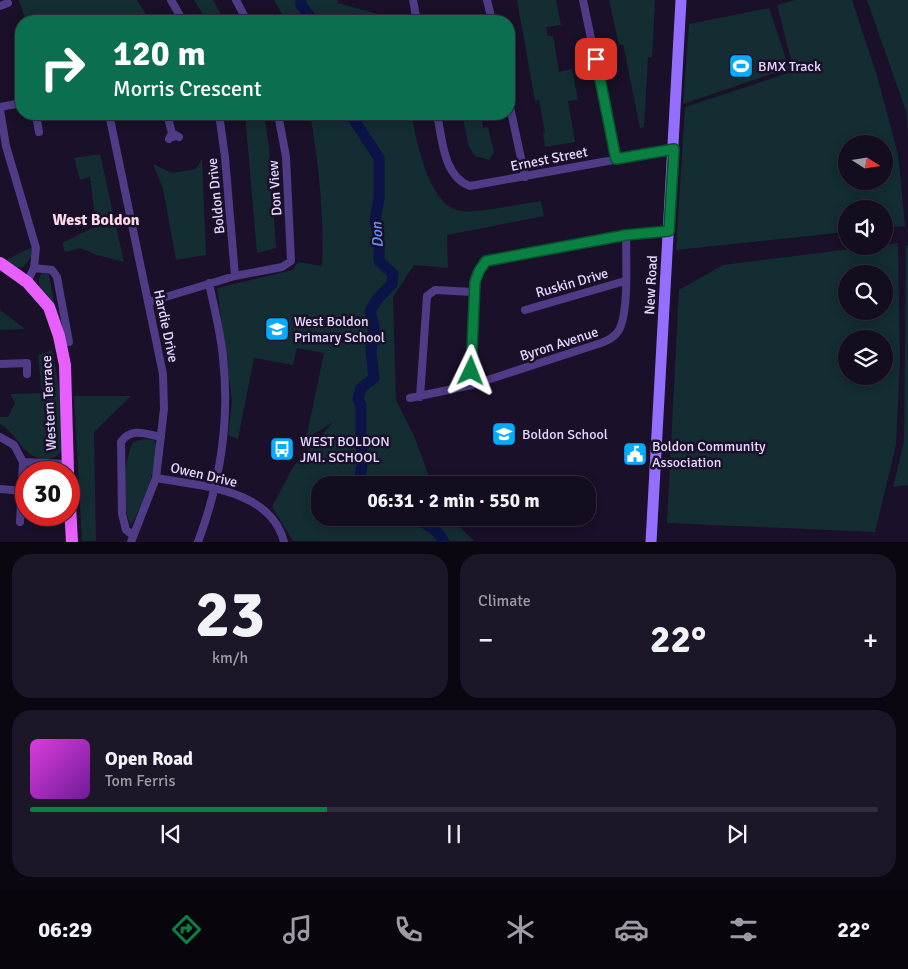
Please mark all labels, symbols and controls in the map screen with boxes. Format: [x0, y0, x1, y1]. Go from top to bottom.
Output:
text: 120 m [113, 32, 206, 75]
icon: right [30, 35, 95, 100]
pin [575, 38, 617, 80]
icon: arrive [582, 45, 610, 73]
sports icon: BMX Track [728, 53, 754, 79]
place label: BMX Track [758, 58, 821, 75]
text: Morris Crescent [113, 75, 262, 102]
north arrow [838, 135, 892, 190]
map controls [838, 135, 893, 385]
street label: Ernest Street [509, 143, 589, 175]
street label: Boldon Drive [204, 157, 228, 235]
street label: Don View [265, 160, 285, 216]
button: sound [838, 200, 893, 255]
district label: West Boldon [52, 210, 140, 230]
water label: Don [367, 221, 387, 248]
street label: New Road [641, 255, 661, 315]
street label: Ruskin Drive [534, 265, 610, 301]
button: search [838, 265, 893, 320]
street label: Hardie Drive [150, 288, 182, 364]
place label: West Boldon Primary School [294, 313, 385, 346]
school or university icon: West Boldon Primary School [264, 316, 290, 342]
street label: Byron Avenue [518, 323, 600, 365]
button: layers [838, 330, 893, 385]
position arrow [444, 344, 496, 396]
street label: Western Terrace [38, 355, 60, 451]
school or university icon: Boldon School [491, 421, 517, 447]
place label: Boldon School [522, 426, 608, 443]
place label: WEST BOLDON JMI. SCHOOL [300, 433, 390, 466]
bus stop icon: WEST BOLDON JMI. SCHOOL [269, 436, 295, 462]
place label: Boldon Community Association [652, 438, 766, 471]
public building icon: Boldon Community Association [622, 441, 648, 467]
street label: Owen Drive [169, 459, 239, 491]
speed limit sign: 30 [15, 461, 80, 526]
text: 06:31 · 2 min · 550 m [367, 489, 540, 513]
text: 23 [195, 575, 265, 655]
text: Climate [478, 591, 531, 611]
text: 22° [650, 616, 706, 663]
text: − [478, 623, 493, 657]
text: + [863, 623, 878, 657]
text: km/h [212, 648, 248, 668]
text: Open Road [105, 747, 193, 771]
text: Tom Ferris [105, 771, 175, 791]
icon: previous [157, 820, 185, 848]
icon: pause [440, 820, 468, 848]
icon: next [723, 820, 751, 848]
icon: directions [169, 912, 204, 947]
icon: music [280, 912, 315, 947]
icon: phone [391, 912, 426, 947]
icon: climate [503, 912, 538, 947]
icon: car [614, 912, 649, 947]
icon: filters [726, 912, 761, 947]
text: 06:29 [38, 916, 92, 943]
text: 22° [837, 916, 870, 943]

